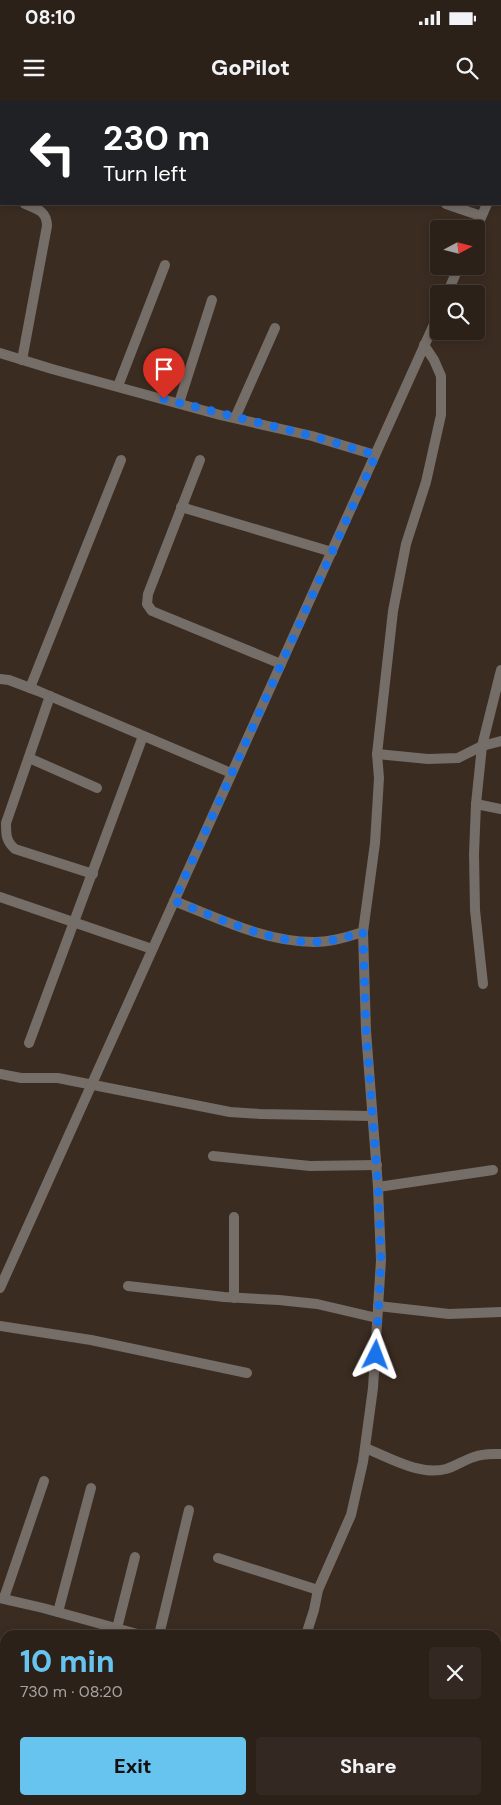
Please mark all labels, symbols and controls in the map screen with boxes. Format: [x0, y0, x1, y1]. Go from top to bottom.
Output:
text: 08:10 [25, 5, 76, 30]
text: GoPilot [211, 53, 290, 82]
icon: menu [20, 54, 48, 82]
icon: search [453, 54, 481, 82]
text: 230 m [103, 115, 210, 161]
icon: left [20, 120, 85, 185]
text: Turn left [103, 159, 187, 188]
north arrow [430, 220, 485, 275]
map controls [430, 220, 485, 340]
button: search [430, 285, 485, 340]
pin [143, 348, 185, 399]
icon: arrive [150, 355, 178, 383]
position arrow [349, 1328, 401, 1380]
text: 10 min [20, 1642, 115, 1681]
button: close [429, 1647, 481, 1699]
text: 730 m · 08:20 [20, 1681, 123, 1702]
button: Exit [20, 1737, 246, 1795]
button: Share [256, 1737, 481, 1795]

